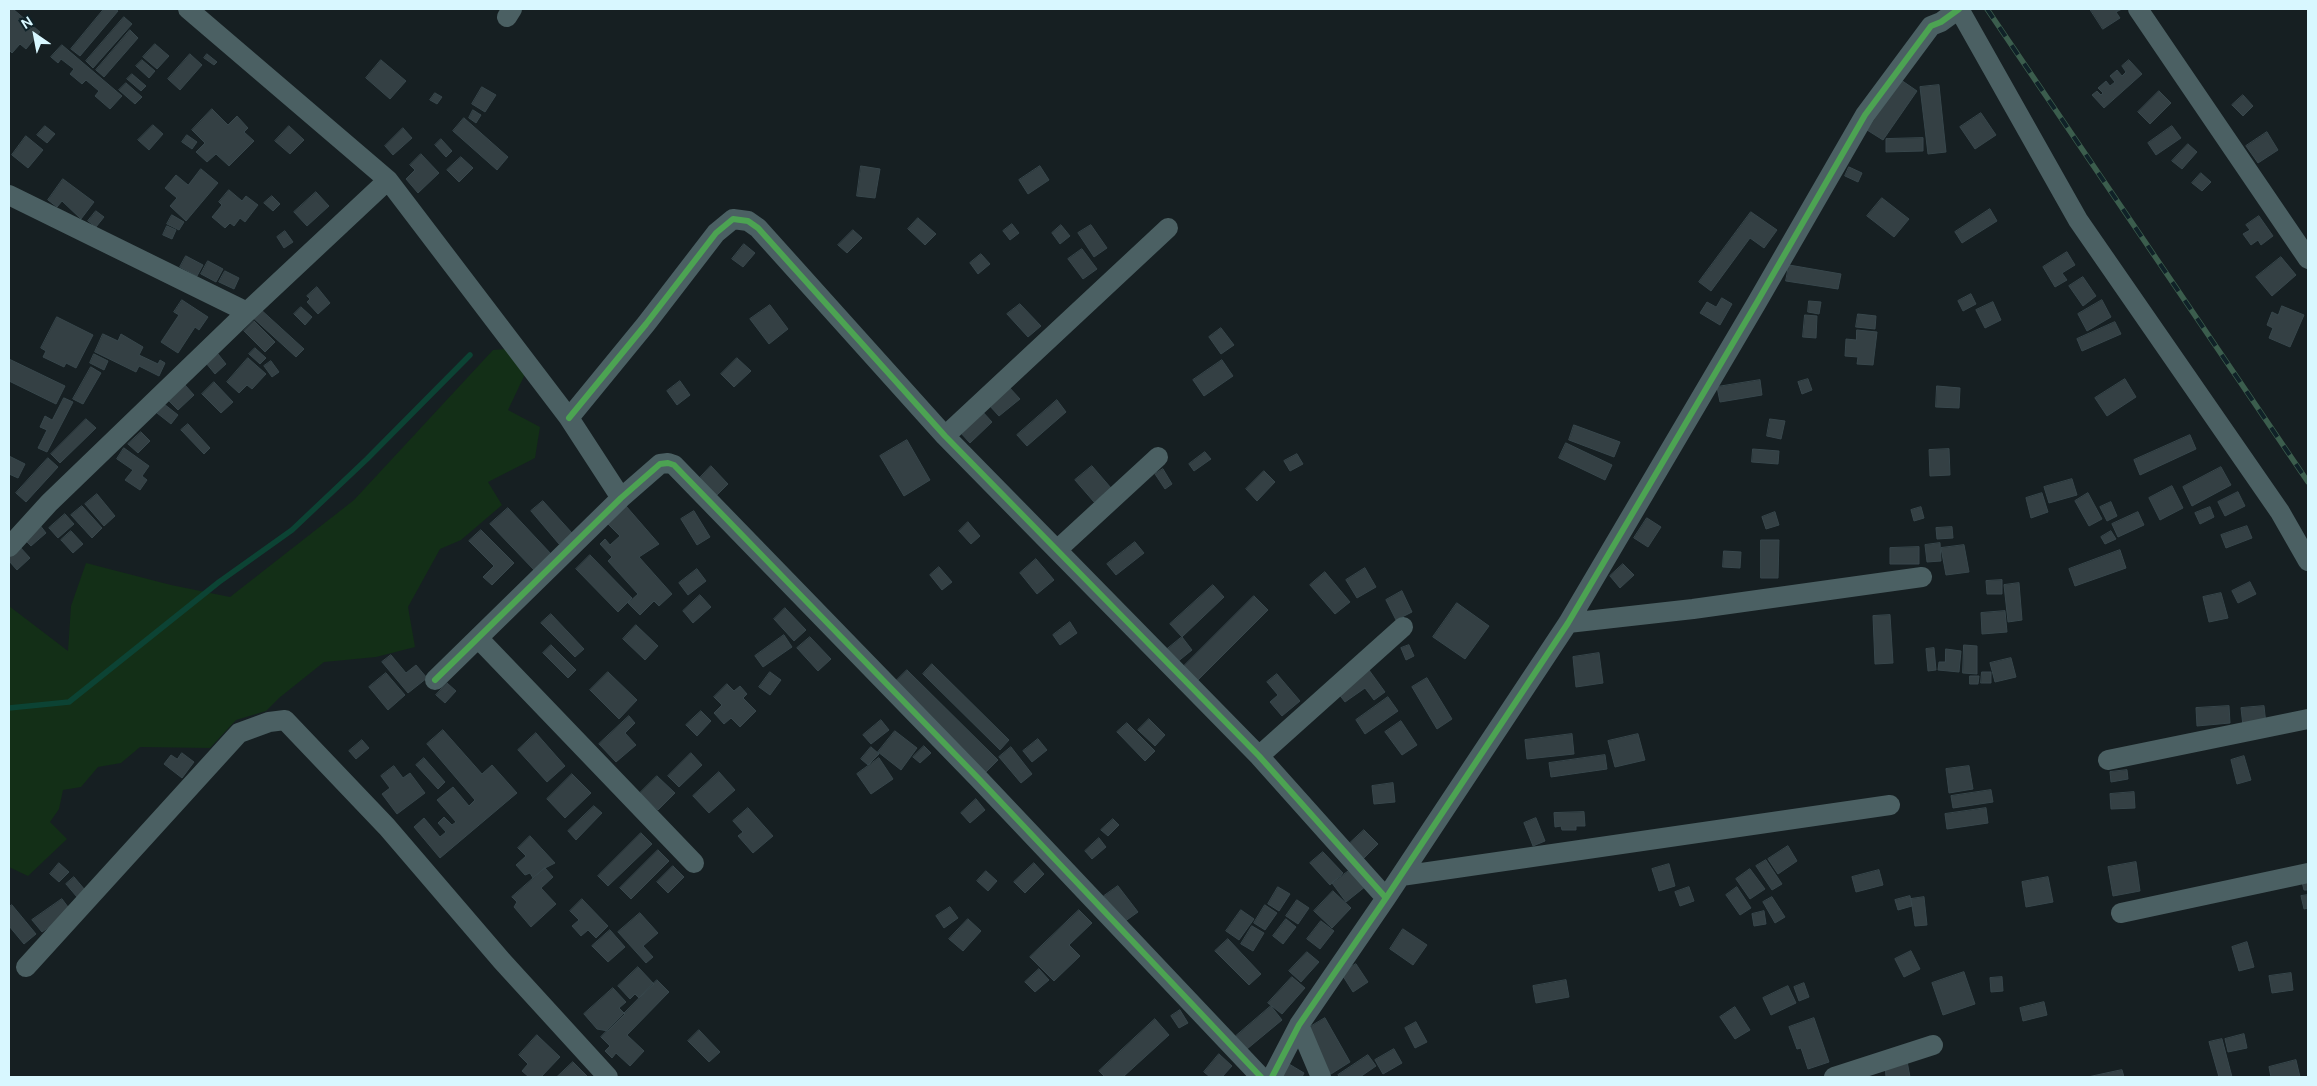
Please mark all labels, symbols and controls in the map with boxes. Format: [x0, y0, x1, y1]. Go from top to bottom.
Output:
north arrow [10, 10, 60, 60]
text: N [18, 12, 36, 33]

